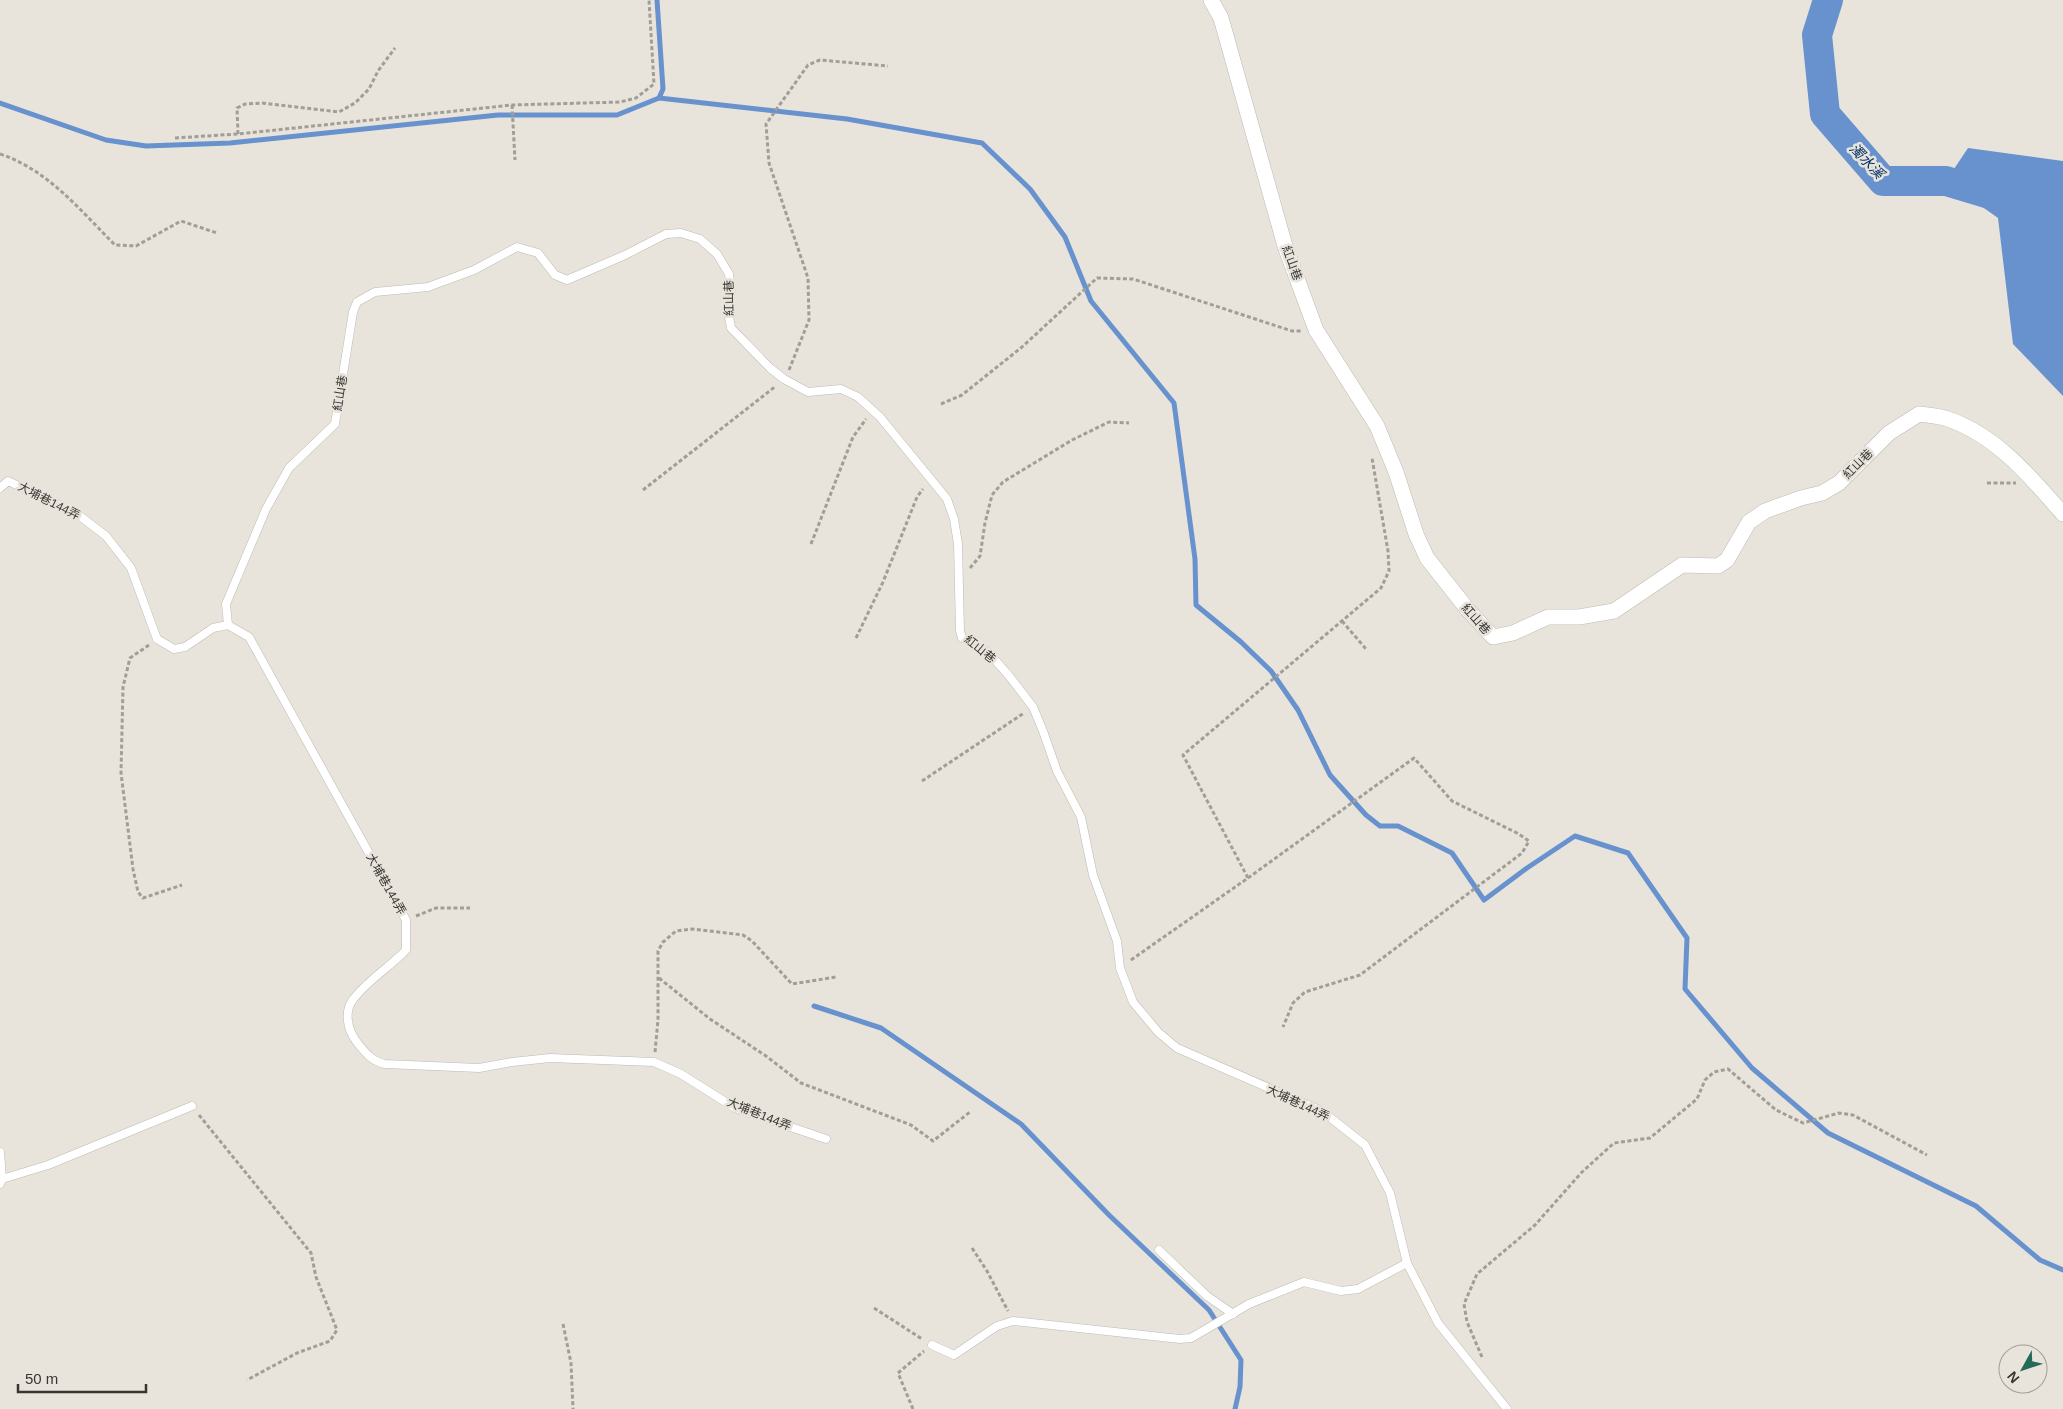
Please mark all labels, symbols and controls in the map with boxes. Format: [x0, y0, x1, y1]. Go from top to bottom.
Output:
water label: 濁水溪 [1847, 140, 1889, 183]
street label: 紅山巷 [1279, 244, 1305, 282]
street label: 紅山巷 [722, 280, 736, 316]
street label: 紅山巷 [330, 374, 350, 412]
street label: 紅山巷 [1840, 446, 1876, 482]
street label: 大埔巷144弄 [16, 479, 82, 523]
street label: 紅山巷 [1459, 601, 1493, 637]
street label: 紅山巷 [962, 632, 998, 666]
street label: 大埔巷144弄 [363, 851, 409, 917]
street label: 大埔巷144弄 [1264, 1082, 1332, 1124]
street label: 大埔巷144弄 [725, 1095, 793, 1133]
north arrow [1998, 1344, 2048, 1394]
scale bar [18, 1362, 145, 1394]
text: N [2004, 1368, 2022, 1386]
text: 50 m [25, 1370, 58, 1387]

